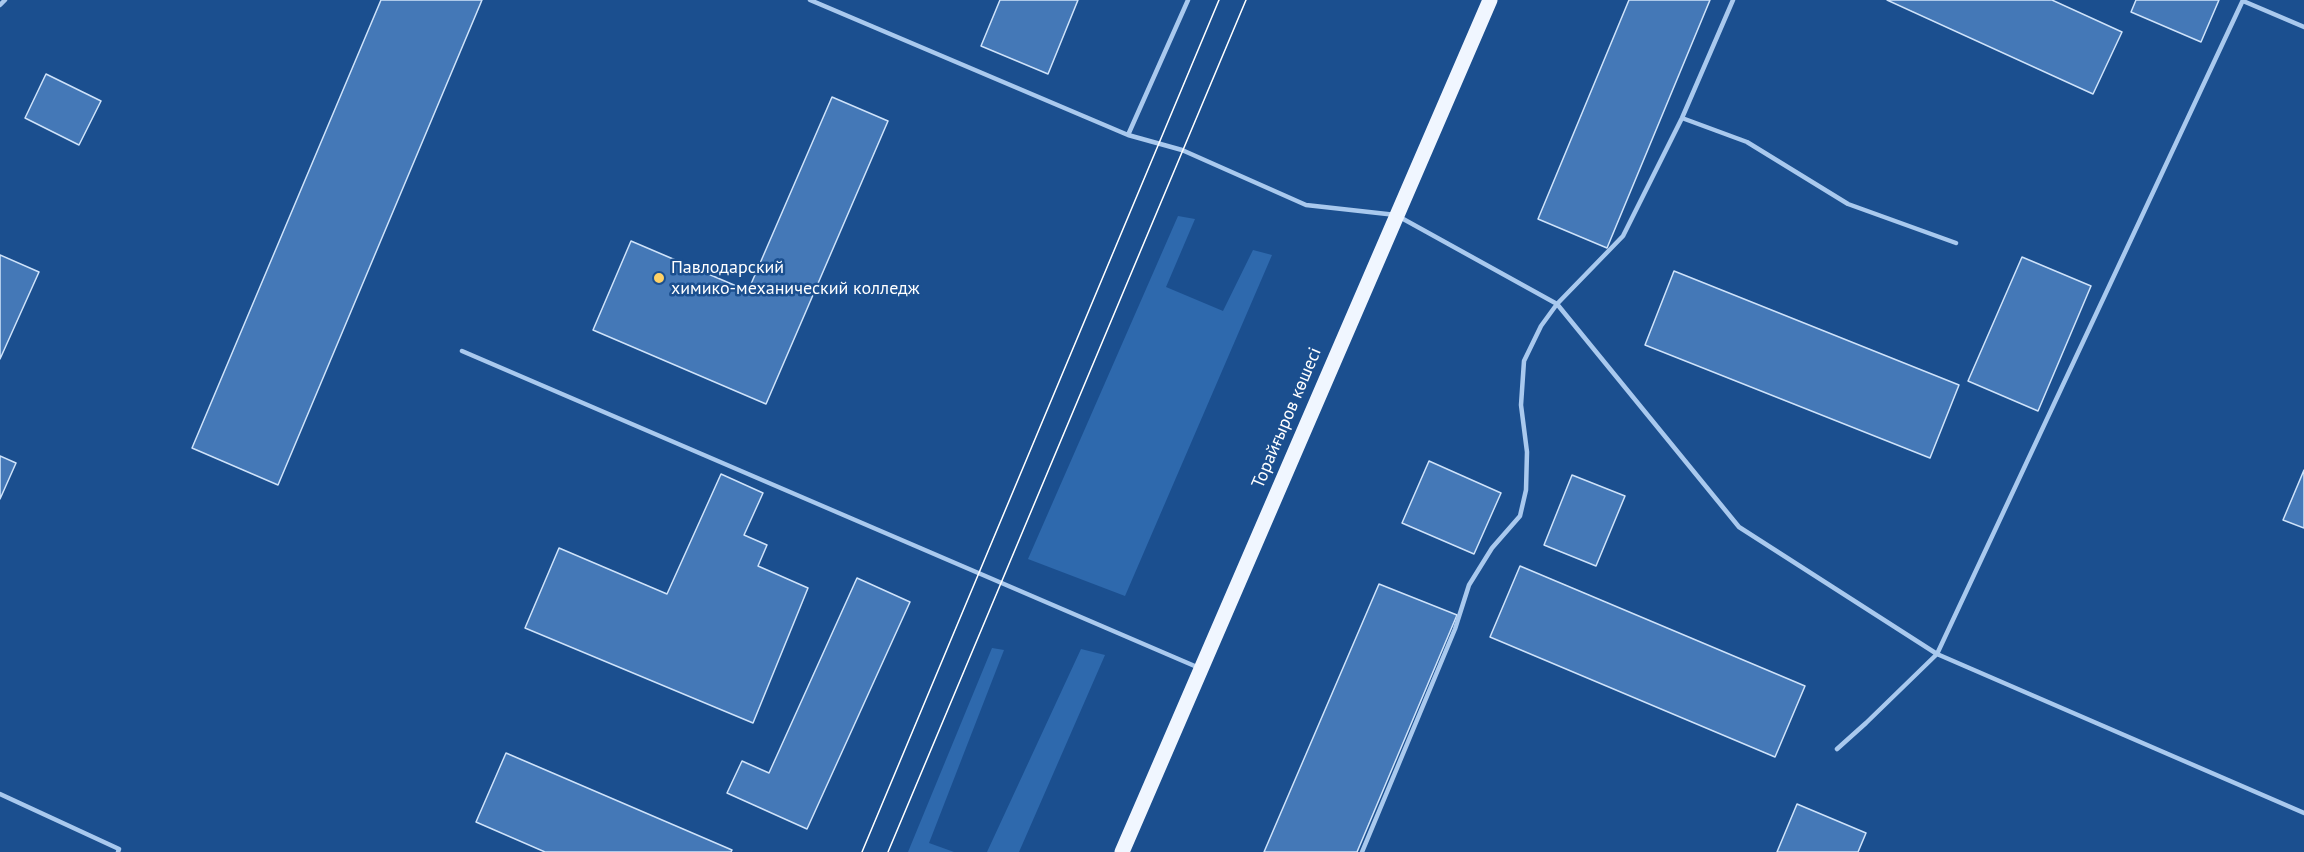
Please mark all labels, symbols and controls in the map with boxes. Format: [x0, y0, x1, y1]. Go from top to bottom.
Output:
place label: Павлодарский химико-механический колледж [671, 257, 920, 300]
marker: Павлодарский химико-механический колледж [652, 271, 666, 285]
street label: Торайғыров көшесі [1248, 344, 1326, 492]

